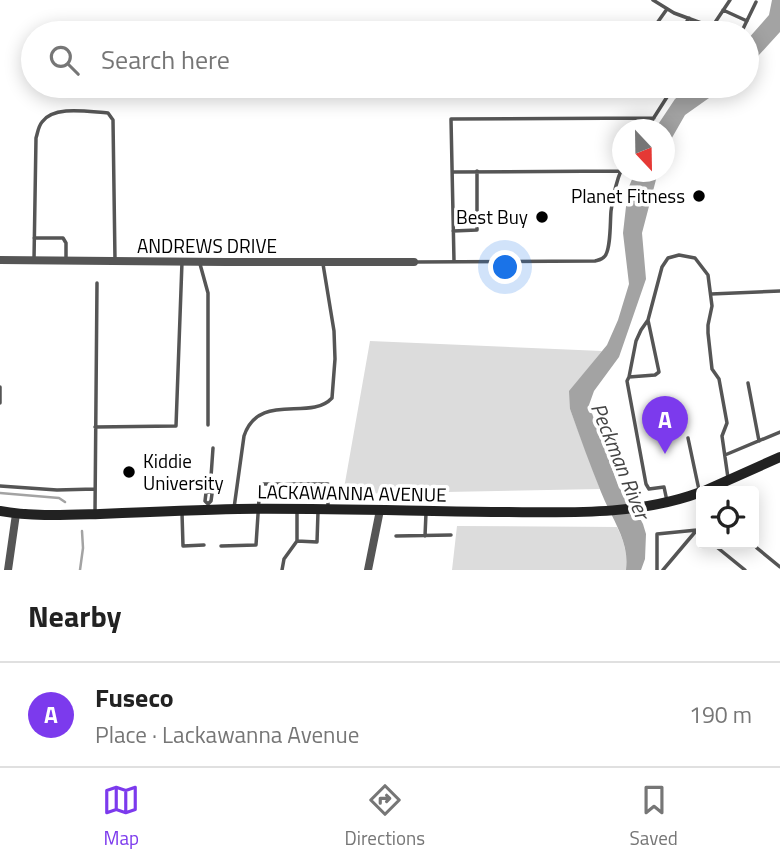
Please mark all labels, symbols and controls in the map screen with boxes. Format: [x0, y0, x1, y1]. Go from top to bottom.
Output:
search box [21, 21, 759, 98]
text: Search here [101, 40, 230, 79]
icon: search [45, 41, 83, 79]
north arrow [612, 119, 675, 182]
place label: Planet Fitness [571, 181, 685, 210]
marker: Planet Fitness [691, 188, 707, 204]
place label: Best Buy [456, 202, 528, 231]
marker: Best Buy [534, 209, 550, 225]
street label: ANDREWS DRIVE [137, 231, 277, 260]
your location [488, 250, 522, 284]
pin: A [642, 396, 688, 454]
water label: Peckman River [583, 398, 660, 526]
place label: Kiddie University [143, 446, 224, 497]
marker: Kiddie University [121, 464, 137, 480]
street label: LACKAWANNA AVENUE [257, 476, 447, 509]
map controls [696, 486, 759, 549]
button: locate [696, 486, 759, 549]
text: Nearby [28, 593, 121, 639]
text: Fuseco [95, 678, 174, 717]
text: A [44, 697, 58, 732]
text: 190 m [689, 697, 752, 732]
text: Place · Lackawanna Avenue [95, 717, 359, 752]
tab: Map [102, 781, 140, 852]
tab: Directions [345, 781, 425, 852]
tab: Saved [629, 781, 678, 852]

